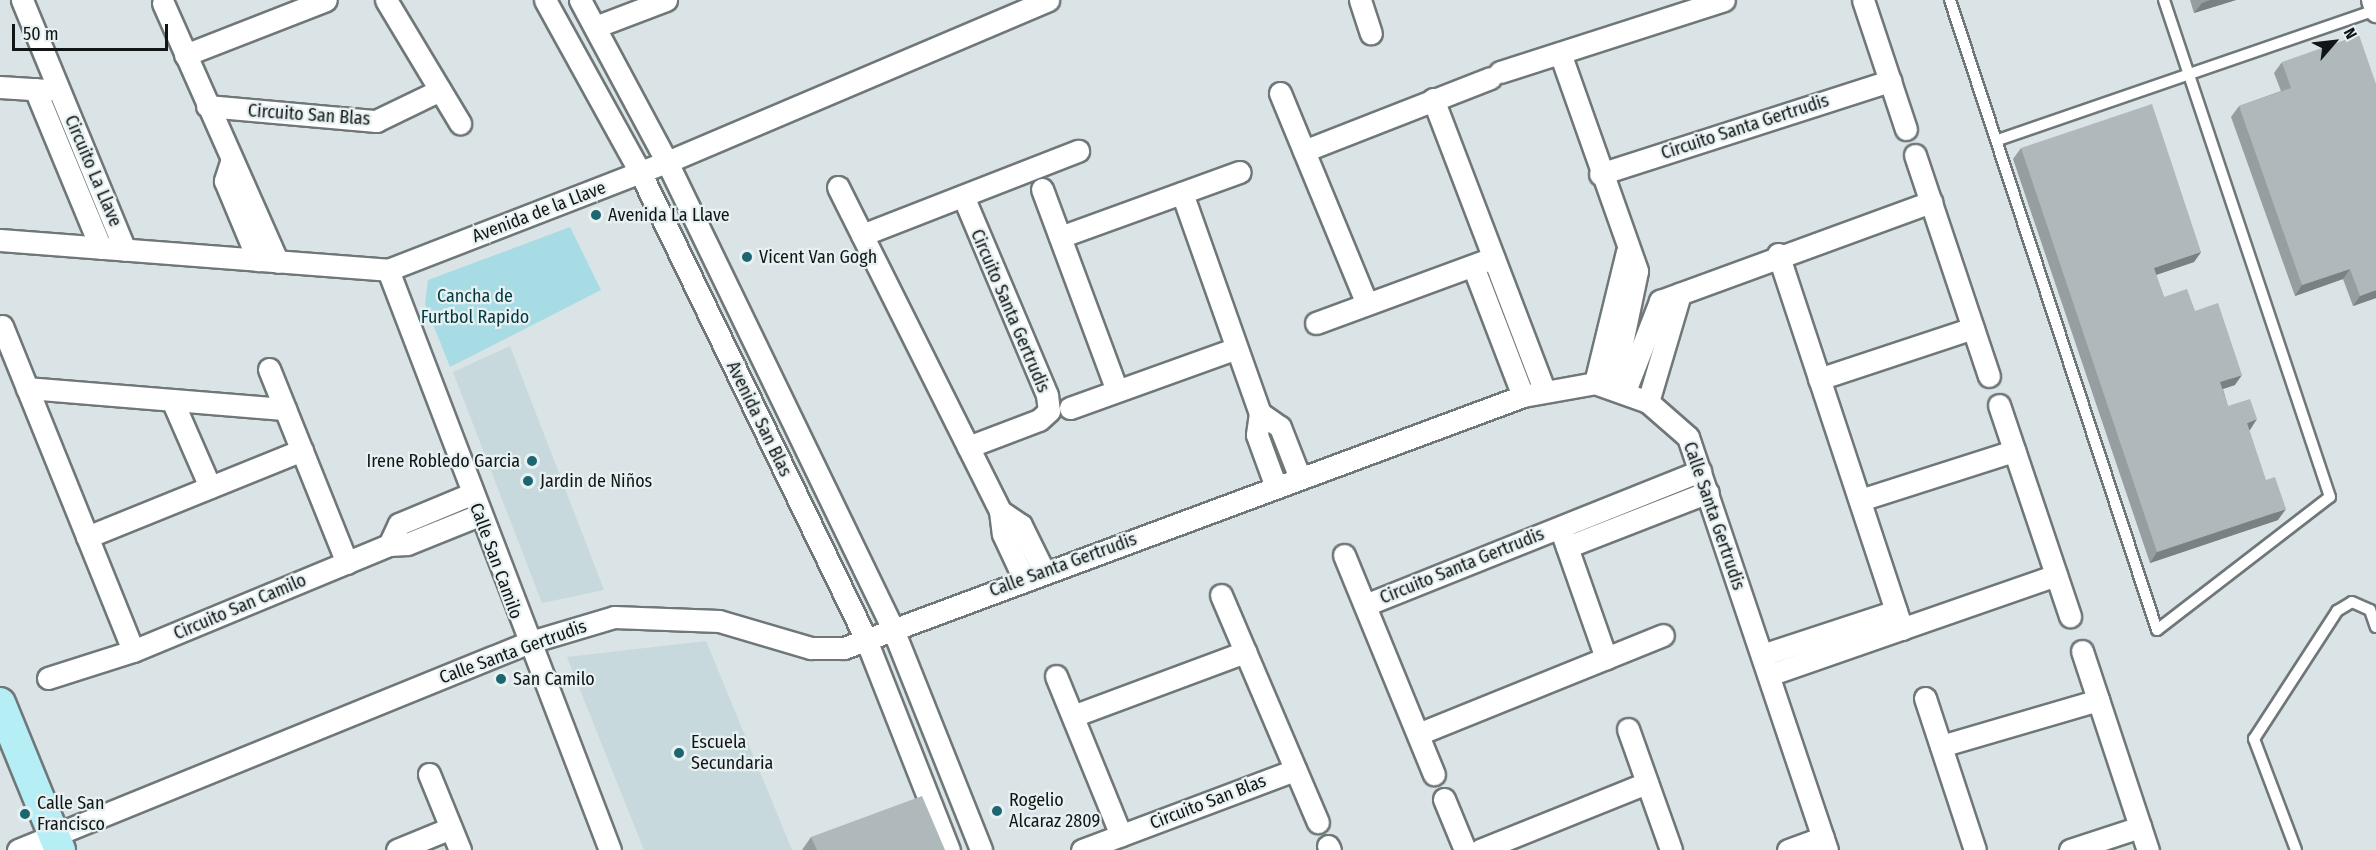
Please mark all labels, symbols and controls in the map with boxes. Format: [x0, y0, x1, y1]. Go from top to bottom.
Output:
scale bar [15, 12, 171, 50]
north arrow [2304, 12, 2364, 72]
text: 50 m [23, 23, 59, 45]
text: N [2340, 25, 2361, 42]
street label: Circuito Santa Gertrudis [1658, 90, 1832, 164]
street label: Circuito San Blas [247, 100, 371, 130]
street label: Circuito La Llave [60, 112, 126, 230]
street label: Avenida de la Llave [469, 177, 609, 247]
place label: Avenida La Llave [608, 204, 730, 226]
marker: Avenida La Llave [589, 208, 603, 222]
street label: Circuito Santa Gertrudis [966, 226, 1054, 396]
place label: Vicent Van Gogh [759, 246, 877, 268]
marker: Vicent Van Gogh [740, 250, 754, 264]
park label: Cancha de Furtbol Rapido [421, 286, 529, 328]
street label: Avenida San Blas [722, 358, 796, 480]
street label: Calle Santa Gertrudis [1679, 439, 1749, 593]
place label: Irene Robledo Garcia [367, 450, 520, 472]
marker: Irene Robledo Garcia [525, 454, 539, 468]
place label: Jardin de Niños [540, 470, 652, 492]
marker: Jardin de Niños [521, 474, 535, 488]
street label: Calle San Camilo [465, 500, 527, 622]
street label: Circuito Santa Gertrudis [1377, 523, 1547, 609]
street label: Calle Santa Gertrudis [986, 528, 1140, 602]
street label: Circuito San Camilo [170, 569, 310, 645]
street label: Calle Santa Gertrudis [436, 615, 590, 689]
place label: San Camilo [513, 668, 595, 690]
marker: San Camilo [494, 672, 508, 686]
place label: Escuela Secundaria [691, 732, 773, 774]
marker: Escuela Secundaria [672, 746, 686, 760]
street label: Circuito San Blas [1147, 770, 1269, 834]
place label: Rogelio Alcaraz 2809 [1009, 790, 1100, 832]
place label: Calle San Francisco [37, 793, 105, 836]
marker: Rogelio Alcaraz 2809 [990, 804, 1004, 818]
marker: Calle San Francisco [18, 807, 32, 821]

